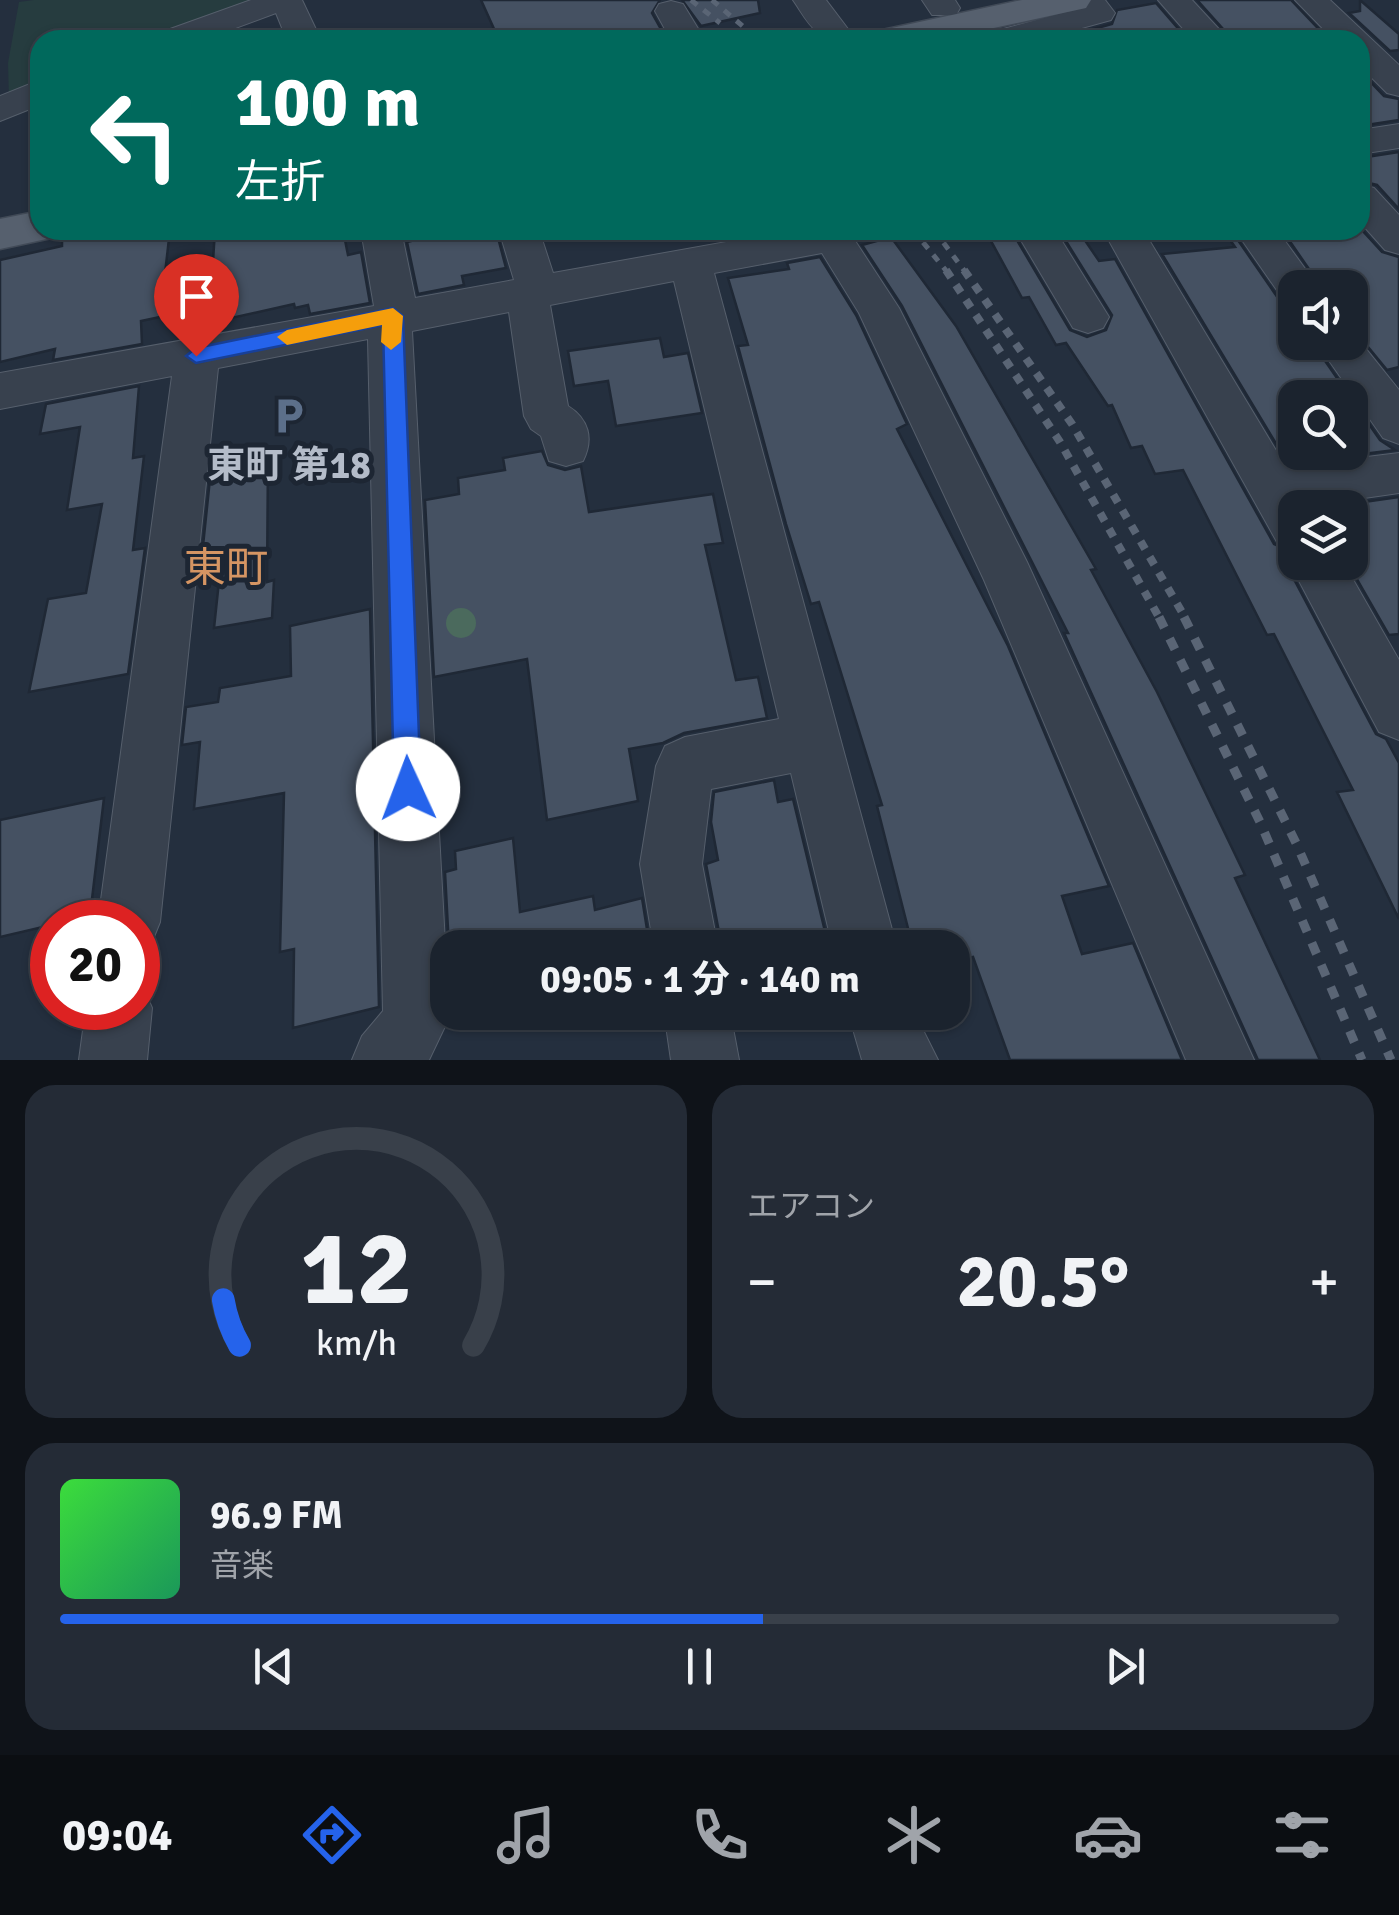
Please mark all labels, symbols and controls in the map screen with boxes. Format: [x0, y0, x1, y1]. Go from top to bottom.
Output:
text: 100 m [235, 59, 420, 145]
icon: left [70, 70, 200, 200]
text: 左折 [235, 155, 325, 210]
pin [154, 254, 239, 357]
icon: arrive [169, 269, 224, 324]
map controls [1278, 270, 1368, 580]
button: sound [1278, 270, 1368, 360]
button: search [1278, 380, 1368, 470]
parking icon: 東町 第18 [268, 395, 310, 437]
place label: 東町 第18 [207, 442, 371, 489]
button: layers [1278, 490, 1368, 580]
district label: 東町 [184, 543, 268, 594]
position arrow [356, 737, 460, 841]
speed limit sign: 20 [30, 900, 160, 1030]
text: 09:05 · 1 分 · 140 m [540, 956, 860, 1003]
text: エアコン [747, 1187, 875, 1226]
text: 12 [300, 1205, 412, 1333]
text: 20.5° [957, 1235, 1130, 1328]
text: − [747, 1248, 777, 1316]
text: + [1309, 1248, 1339, 1316]
text: km/h [316, 1321, 396, 1365]
text: 96.9 FM [210, 1492, 343, 1539]
text: 音楽 [210, 1546, 274, 1585]
icon: previous [246, 1639, 301, 1694]
icon: pause [672, 1639, 727, 1694]
icon: next [1098, 1639, 1153, 1694]
icon: directions [297, 1800, 367, 1870]
icon: music [491, 1800, 561, 1870]
icon: phone [685, 1800, 755, 1870]
icon: climate [879, 1800, 949, 1870]
icon: car [1073, 1800, 1143, 1870]
icon: filters [1267, 1800, 1337, 1870]
text: 09:04 [62, 1808, 172, 1863]

